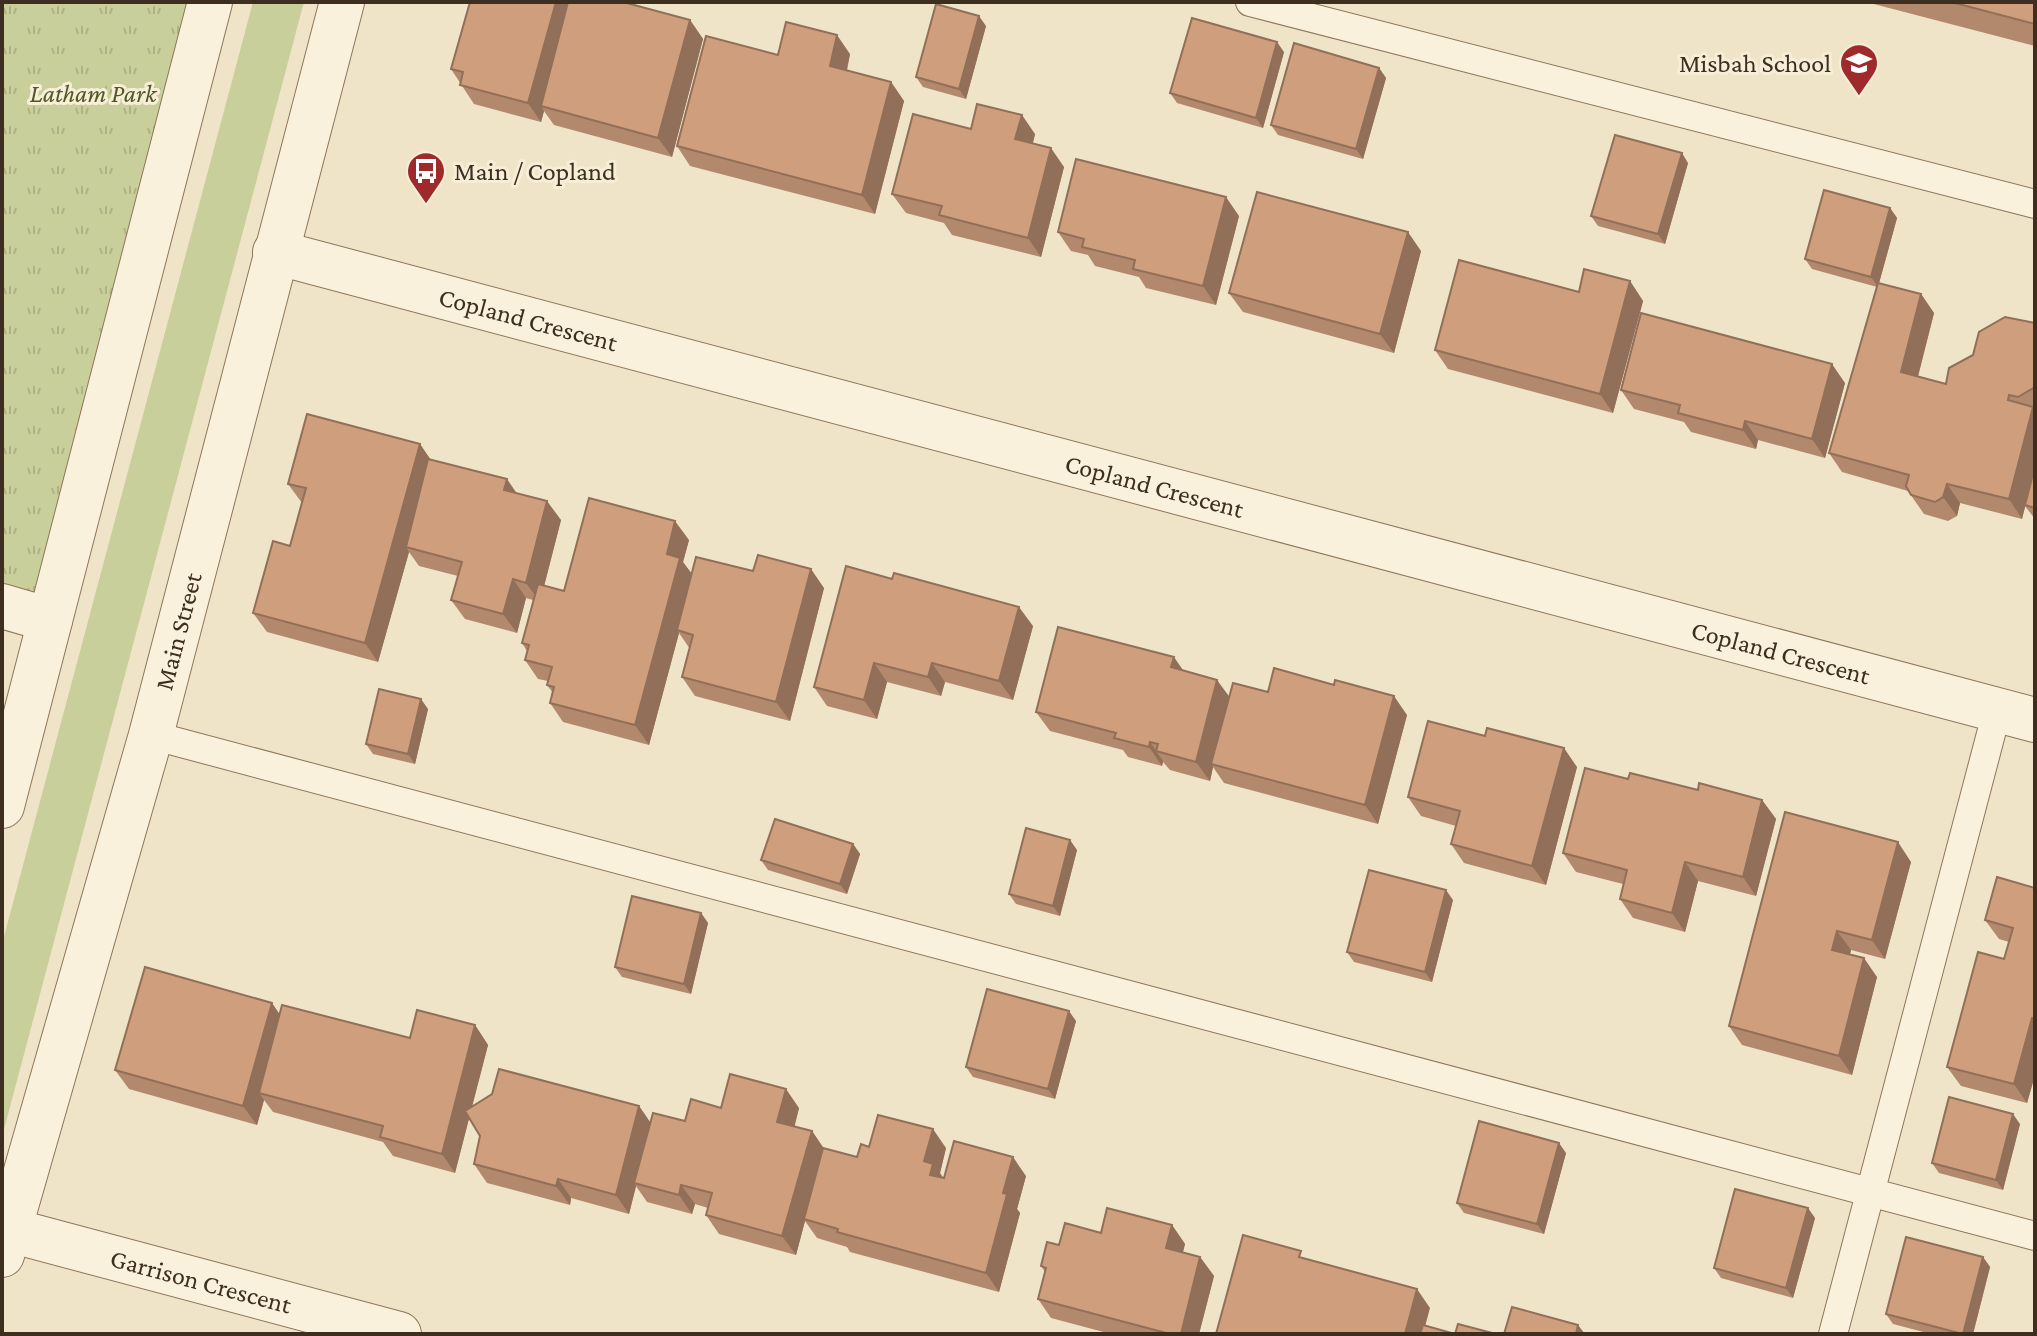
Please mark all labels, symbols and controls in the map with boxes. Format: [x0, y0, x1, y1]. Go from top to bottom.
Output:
school or university icon: Misbah School [1838, 42, 1880, 97]
place label: Misbah School [1679, 49, 1831, 78]
park label: Latham Park [30, 79, 158, 108]
bus stop icon: Main / Copland [405, 150, 447, 205]
place label: Main / Copland [454, 157, 616, 186]
street label: Copland Crescent [436, 282, 621, 358]
street label: Copland Crescent [1062, 449, 1247, 524]
street label: Main Street [149, 569, 208, 693]
street label: Copland Crescent [1688, 615, 1873, 691]
street label: Garrison Crescent [107, 1244, 295, 1320]

